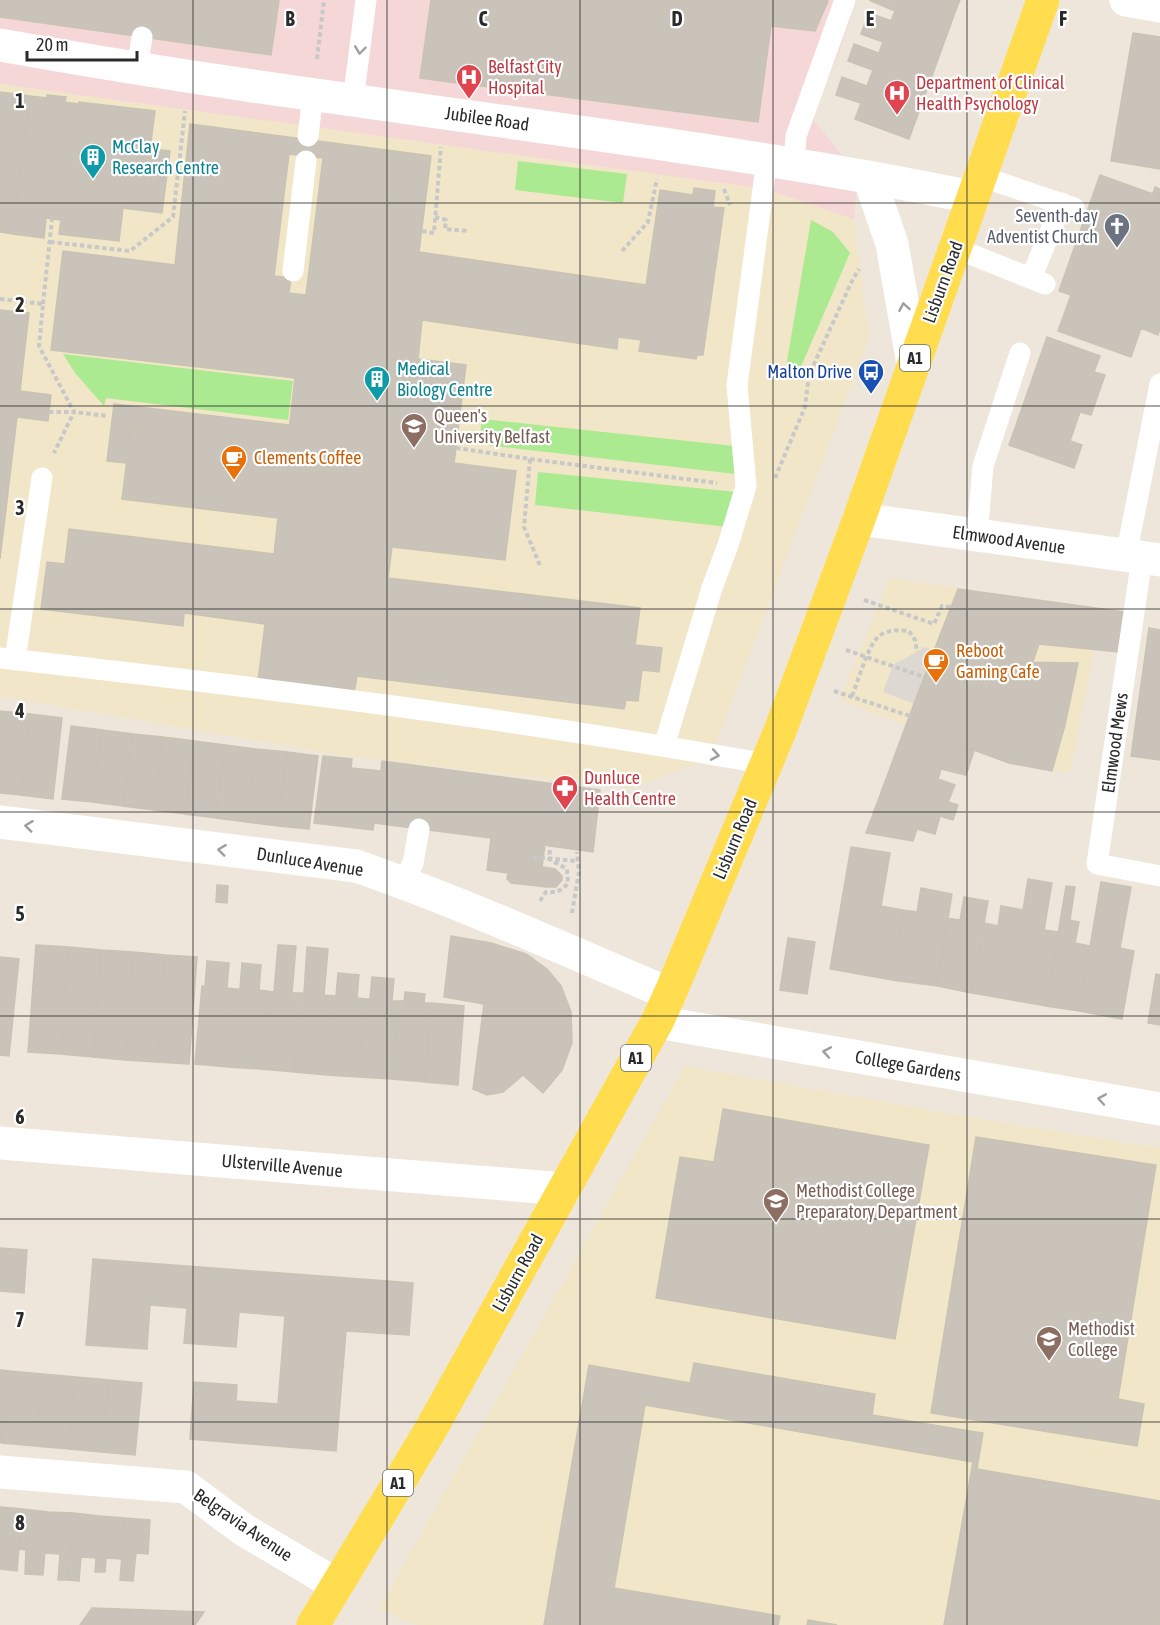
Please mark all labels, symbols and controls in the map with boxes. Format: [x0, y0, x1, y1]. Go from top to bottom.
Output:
text: B [285, 7, 295, 30]
text: C [479, 7, 488, 30]
text: D [671, 7, 683, 30]
text: E [866, 7, 875, 30]
text: F [1059, 7, 1067, 30]
scale bar [27, 24, 136, 62]
text: 20 m [36, 34, 68, 55]
one-way arrow [354, 46, 366, 55]
place label: Belfast City Hospital [488, 56, 562, 98]
hospital icon: Belfast City Hospital [454, 62, 484, 100]
place label: Department of Clinical Health Psychology [916, 72, 1065, 114]
hospital icon: Department of Clinical Health Psychology [882, 78, 912, 116]
text: 1 [15, 89, 25, 112]
street label: Jubilee Road [444, 102, 531, 135]
place label: McClay Research Centre [112, 136, 219, 178]
building icon: McClay Research Centre [78, 142, 108, 180]
place label: Seventh-day Adventist Church [987, 205, 1098, 247]
church icon: Seventh-day Adventist Church [1102, 211, 1132, 249]
street label: Lisburn Road [918, 238, 967, 326]
text: 2 [15, 293, 25, 316]
one-way arrow [898, 302, 910, 311]
road number: A1 [900, 345, 930, 371]
bus stop icon: Malton Drive [856, 357, 886, 395]
place label: Medical Biology Centre [397, 358, 492, 400]
place label: Malton Drive [767, 361, 852, 382]
building icon: Medical Biology Centre [362, 364, 392, 402]
place label: Queen's University Belfast [434, 405, 550, 447]
school or university icon: Queen's University Belfast [399, 411, 429, 449]
cafe icon: Clements Coffee [219, 443, 249, 481]
place label: Clements Coffee [254, 447, 361, 468]
text: 3 [15, 496, 25, 519]
street label: Elmwood Avenue [951, 521, 1067, 558]
place label: Reboot Gaming Cafe [956, 640, 1040, 682]
cafe icon: Reboot Gaming Cafe [921, 646, 951, 684]
street label: Elmwood Mews [1097, 691, 1132, 794]
text: 4 [14, 699, 25, 722]
one-way arrow [710, 748, 720, 761]
place label: Dunluce Health Centre [584, 767, 676, 809]
pharmacy icon: Dunluce Health Centre [550, 773, 580, 811]
street label: Lisburn Road [708, 795, 761, 882]
one-way arrow [24, 820, 33, 832]
street label: Dunluce Avenue [255, 843, 365, 880]
one-way arrow [218, 844, 227, 856]
text: 5 [15, 902, 25, 925]
road number: A1 [621, 1045, 651, 1071]
one-way arrow [823, 1046, 833, 1059]
street label: College Gardens [854, 1046, 963, 1085]
one-way arrow [1098, 1094, 1107, 1106]
text: 6 [15, 1105, 25, 1128]
street label: Ulsterville Avenue [221, 1150, 344, 1181]
place label: Methodist College Preparatory Department [796, 1180, 958, 1222]
school or university icon: Methodist College Preparatory Department [761, 1186, 791, 1224]
street label: Lisburn Road [488, 1230, 547, 1315]
text: 7 [15, 1308, 25, 1331]
place label: Methodist College [1068, 1318, 1135, 1360]
school or university icon: Methodist College [1034, 1324, 1064, 1362]
road number: A1 [383, 1470, 413, 1496]
street label: Belgravia Avenue [190, 1484, 297, 1565]
text: 8 [15, 1511, 25, 1534]

